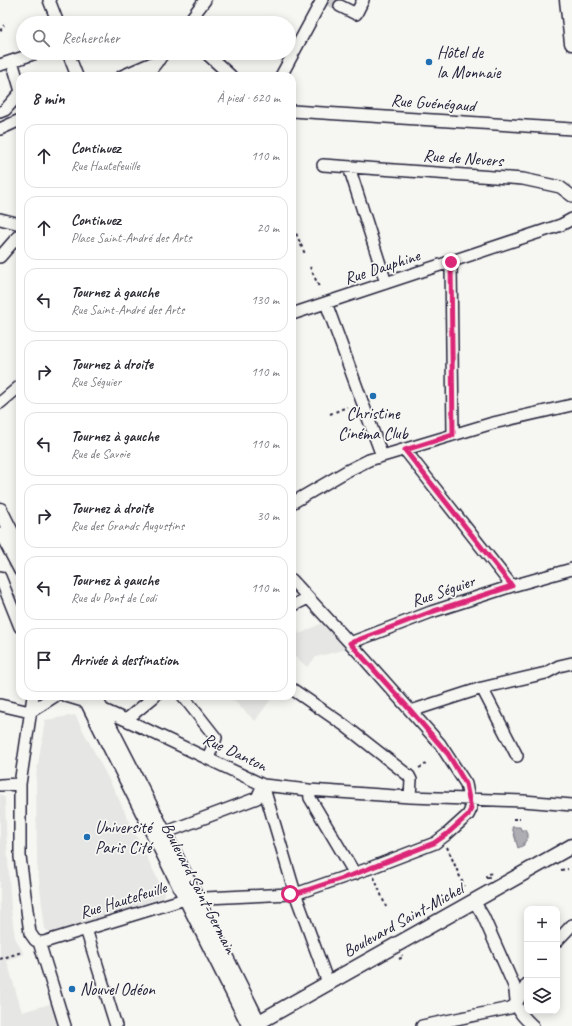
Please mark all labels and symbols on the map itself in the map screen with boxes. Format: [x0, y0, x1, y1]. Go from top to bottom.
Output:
place label: Hôtel de la Monnaie [437, 42, 502, 83]
marker: Hôtel de la Monnaie [424, 57, 434, 67]
street label: Rue Guénégaud [390, 90, 479, 117]
street label: Rue de Nevers [422, 145, 506, 171]
street label: Rue Dauphine [342, 244, 424, 289]
route end [442, 253, 460, 271]
marker: Christine Cinéma Club [368, 391, 378, 401]
place label: Christine Cinéma Club [338, 403, 410, 444]
street label: Rue Séguier [409, 570, 479, 612]
street label: Rue Danton [200, 728, 272, 777]
place label: Université Paris Cité [95, 817, 154, 858]
street label: Boulevard Saint-Germain [157, 819, 242, 958]
marker: Université Paris Cité [82, 832, 92, 842]
street label: Rue Hautefeuille [77, 876, 170, 923]
street label: Boulevard Saint-Michel [339, 877, 470, 962]
route start [281, 885, 299, 903]
place label: Nouvel Odéon [80, 979, 156, 1000]
marker: Nouvel Odéon [67, 984, 77, 994]

